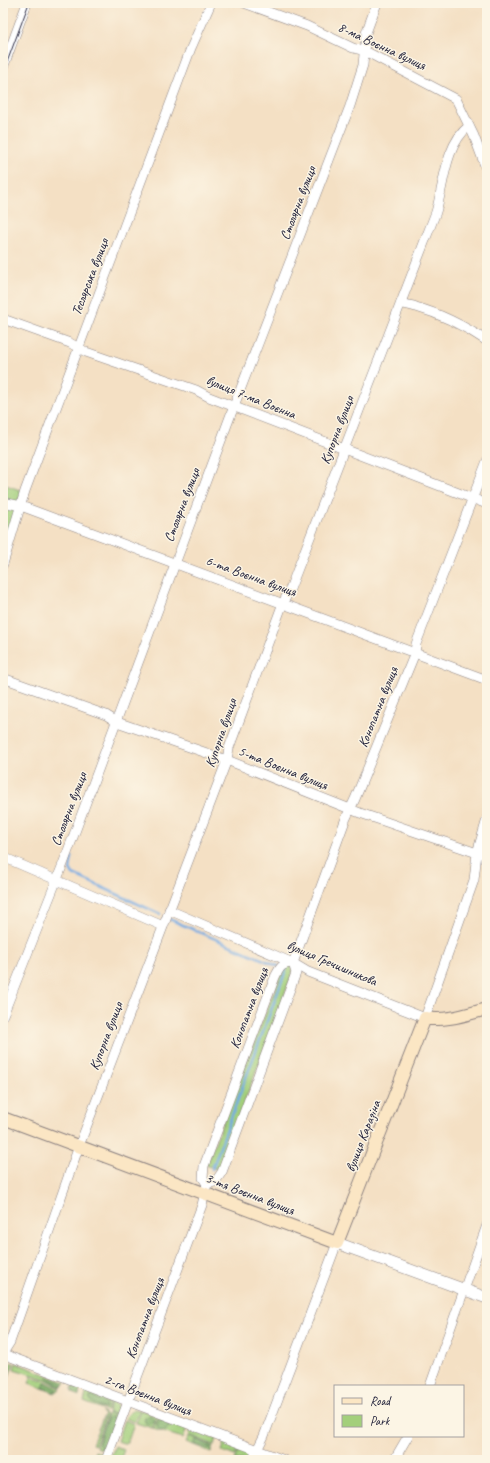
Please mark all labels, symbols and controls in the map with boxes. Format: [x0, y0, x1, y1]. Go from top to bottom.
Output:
street label: 8-ма Воєнна вулиця [335, 18, 429, 74]
street label: Столярна вулиця [276, 163, 320, 242]
street label: Теслярська вулиця [68, 235, 113, 318]
street label: вулиця 7-ма Воєнна [204, 371, 299, 423]
street label: Купорна вулиця [316, 392, 358, 466]
street label: Столярна вулиця [160, 465, 204, 544]
street label: 6-та Воєнна вулиця [203, 552, 300, 601]
street label: Конопатна вулиця [354, 663, 402, 750]
street label: Купорна вулиця [201, 695, 241, 770]
street label: 5-та Воєнна вулиця [236, 742, 331, 794]
street label: Столярна вулиця [47, 769, 91, 848]
street label: вулиця Гречишникова [284, 936, 381, 990]
street label: Конопатна вулиця [226, 964, 273, 1051]
street label: Купорна вулиця [85, 998, 127, 1072]
street label: вулиця Каразіна [342, 1097, 385, 1174]
street label: 3-тя Воєнна вулиця [203, 1169, 298, 1219]
street label: Конопатна вулиця [122, 1274, 169, 1361]
street label: 2-га Воєнна вулиця [102, 1371, 195, 1420]
legend [334, 1385, 464, 1437]
text: Road [370, 1393, 392, 1409]
text: Park [370, 1413, 391, 1429]

